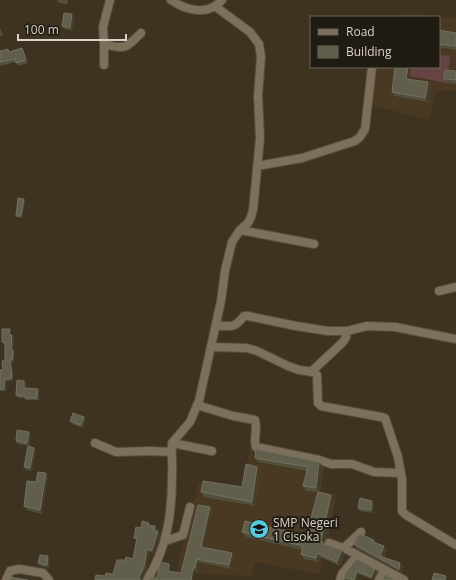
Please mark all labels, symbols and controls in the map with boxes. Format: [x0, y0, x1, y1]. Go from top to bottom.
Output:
scale bar [18, 16, 126, 42]
legend [310, 16, 440, 68]
text: 100 m [24, 21, 59, 38]
text: Road [346, 23, 375, 40]
text: Building [346, 43, 392, 60]
place label: SMP Negeri 1 Cisoka [273, 514, 338, 545]
school or university icon: SMP Negeri 1 Cisoka [248, 518, 270, 540]

